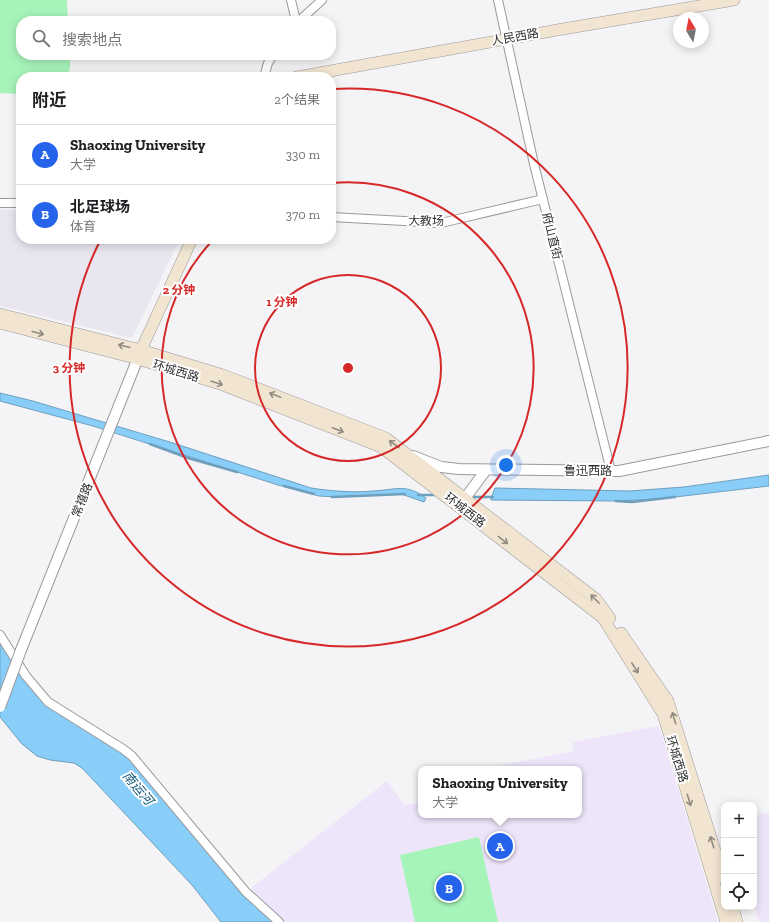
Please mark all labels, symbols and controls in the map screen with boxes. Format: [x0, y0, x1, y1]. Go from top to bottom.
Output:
north arrow [673, 12, 709, 48]
search box [16, 16, 336, 60]
street label: 人民西路 [490, 26, 540, 48]
icon: search [30, 27, 52, 49]
text: 搜索地点 [62, 31, 122, 49]
text: 附近 [32, 90, 66, 110]
text: 2个结果 [274, 92, 320, 107]
text: Shaoxing University [70, 136, 205, 154]
text: A [41, 147, 49, 162]
text: 330 m [286, 147, 320, 162]
text: 大学 [70, 157, 96, 172]
text: 北足球场 [70, 198, 130, 216]
text: B [41, 207, 49, 222]
text: 370 m [286, 207, 320, 222]
street label: 府山直街 [539, 211, 565, 261]
street label: 大教场 [408, 214, 444, 228]
text: 体育 [70, 219, 96, 234]
text: 2 分钟 [163, 283, 195, 297]
text: 1 分钟 [266, 295, 298, 309]
one-way arrow [31, 330, 44, 337]
one-way arrow [118, 342, 131, 349]
street label: 环城西路 [151, 357, 201, 385]
text: 3 分钟 [53, 361, 85, 375]
centre of rings [341, 361, 355, 375]
one-way arrow [210, 380, 223, 387]
one-way arrow [269, 390, 281, 398]
one-way arrow [332, 427, 344, 434]
one-way arrow [389, 440, 400, 449]
your location [496, 455, 516, 475]
street label: 鲁迅西路 [564, 464, 612, 478]
street label: 常禧路 [69, 481, 95, 519]
street label: 环城西路 [442, 490, 488, 530]
one-way arrow [498, 536, 509, 544]
one-way arrow [590, 594, 600, 604]
one-way arrow [631, 662, 639, 674]
one-way arrow [670, 712, 677, 725]
street label: 环城西路 [663, 734, 691, 784]
popup [418, 766, 582, 818]
water label: 南运河 [120, 768, 158, 810]
text: Shaoxing University [432, 774, 568, 792]
one-way arrow [686, 793, 693, 806]
text: 大学 [432, 795, 458, 810]
map controls [721, 802, 757, 910]
button: + [721, 802, 757, 838]
pin: A [487, 831, 513, 861]
one-way arrow [708, 836, 715, 849]
button: − [721, 838, 757, 874]
pin: B [436, 873, 462, 903]
button: locate [721, 874, 757, 910]

